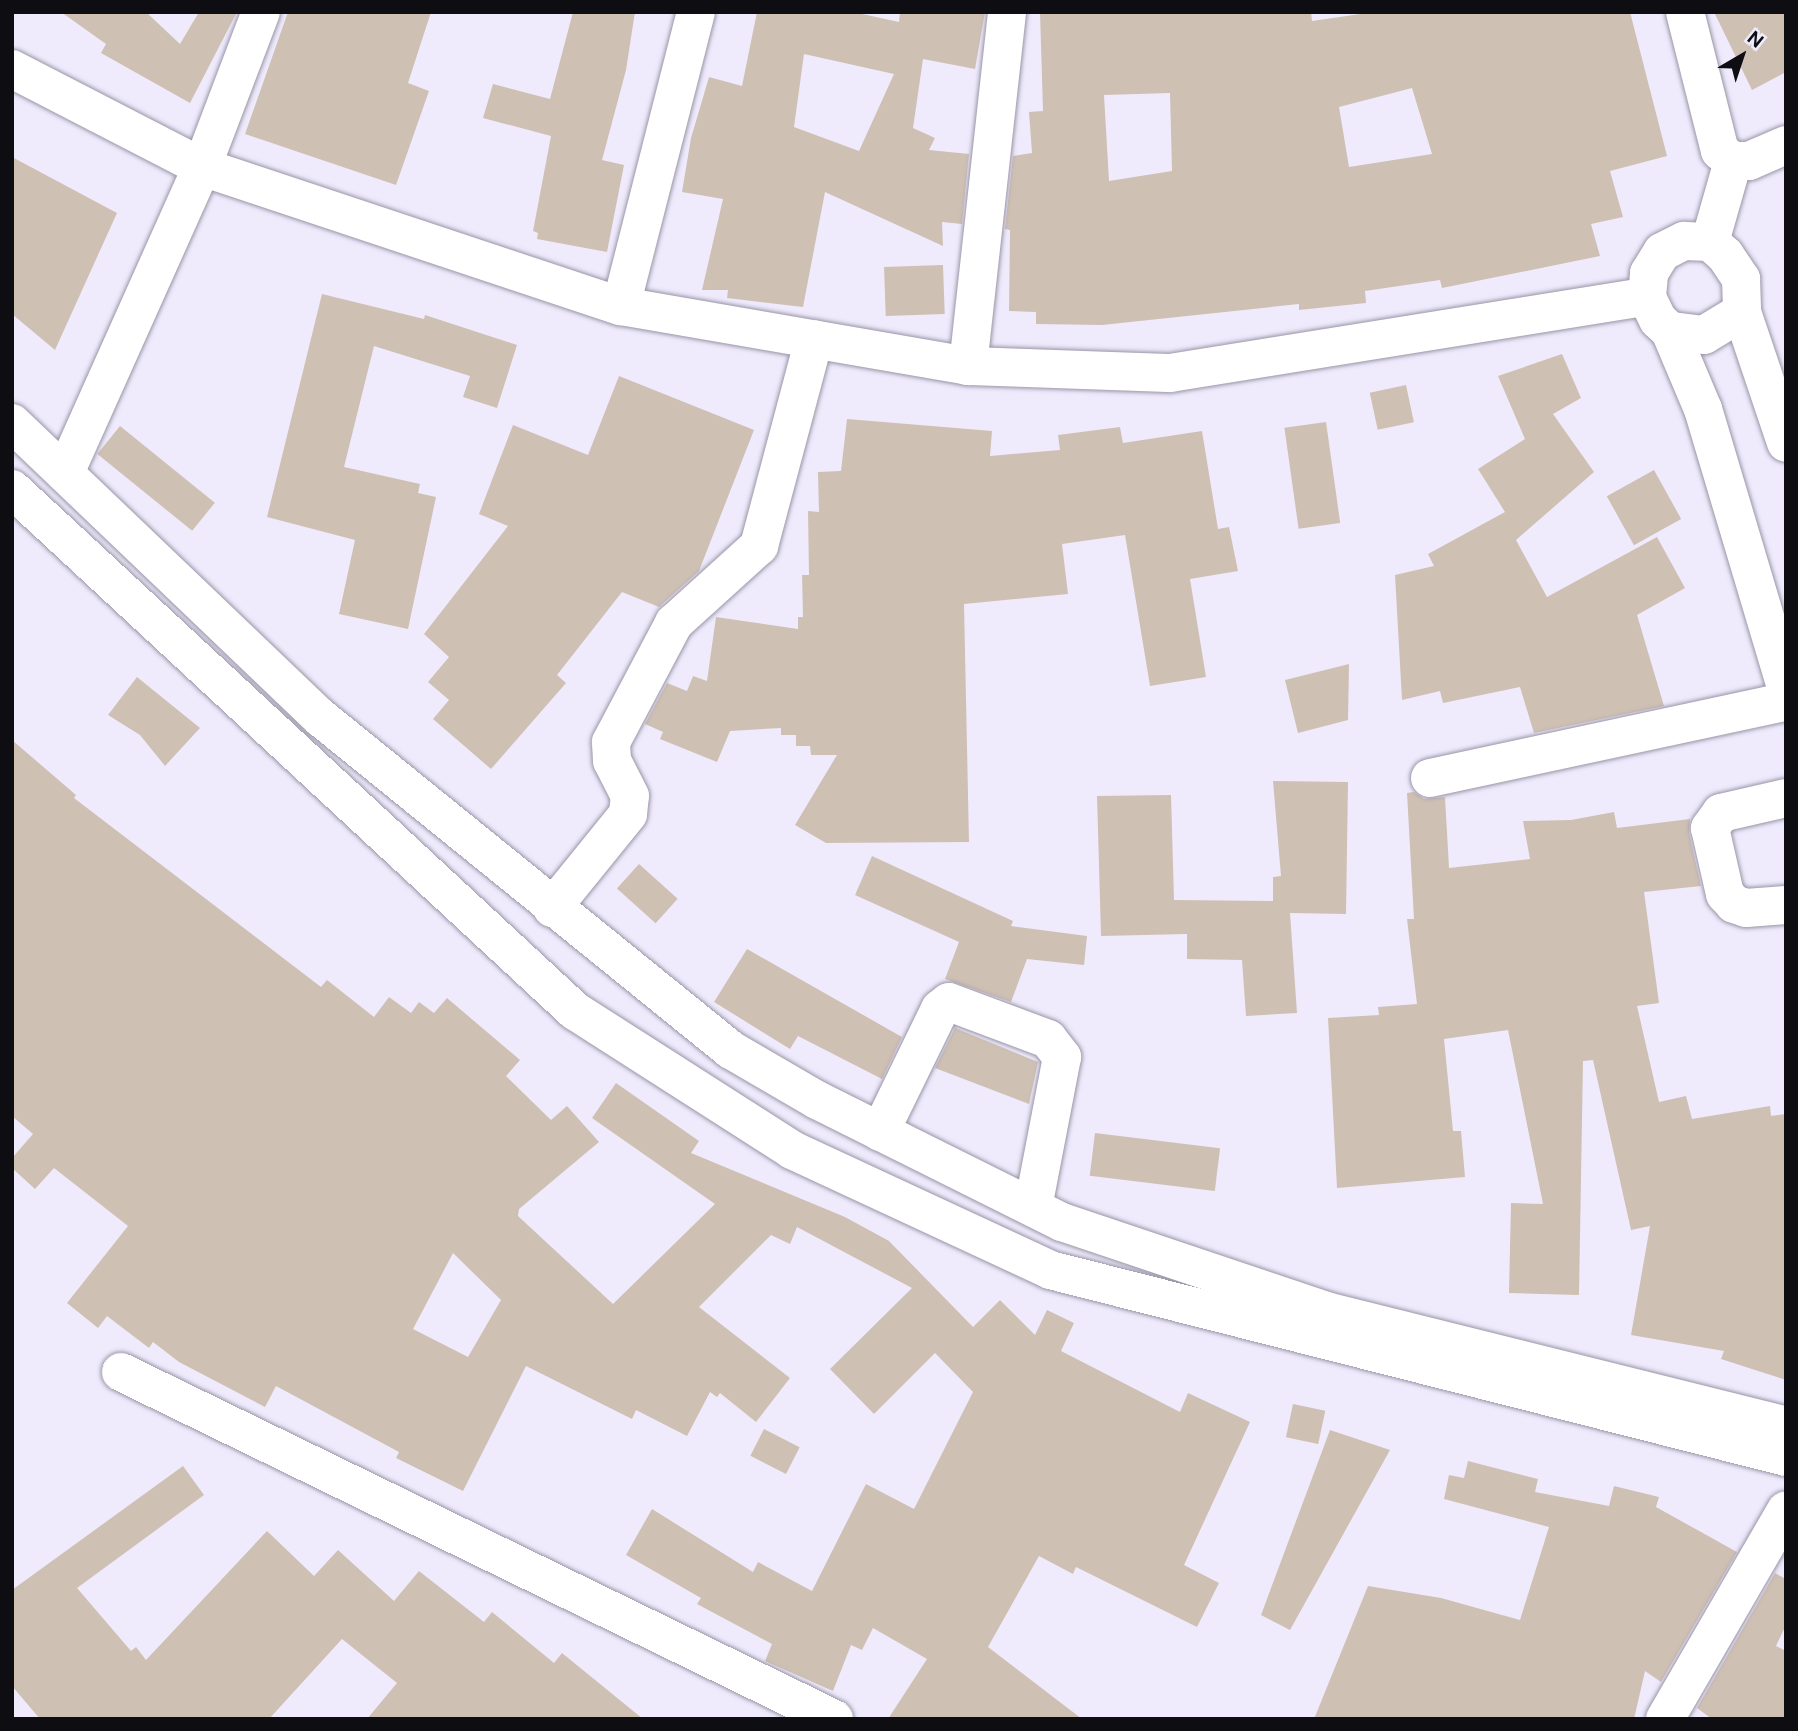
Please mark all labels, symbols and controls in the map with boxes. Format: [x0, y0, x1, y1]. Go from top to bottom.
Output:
north arrow [1707, 21, 1777, 91]
text: N [1742, 25, 1769, 53]

